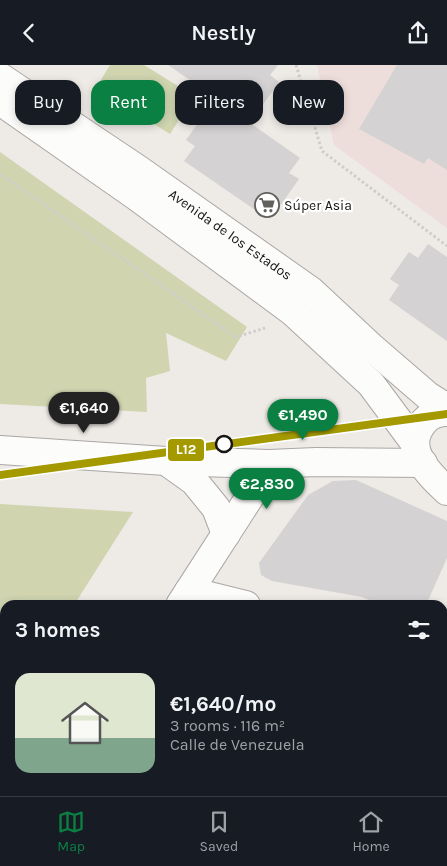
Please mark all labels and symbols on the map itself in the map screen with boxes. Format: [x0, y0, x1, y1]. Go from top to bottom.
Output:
street label: Avenida de los Estados [166, 185, 295, 283]
supermarket icon: Súper Asia [254, 192, 280, 218]
place label: Súper Asia [284, 197, 352, 214]
pin: €1,640 [43, 391, 125, 434]
pin: €1,490 [262, 399, 344, 441]
unlabelled marker [215, 435, 233, 453]
line badge: L12 [167, 438, 205, 462]
text: L12 [176, 441, 196, 458]
pin: €2,830 [226, 467, 308, 510]

